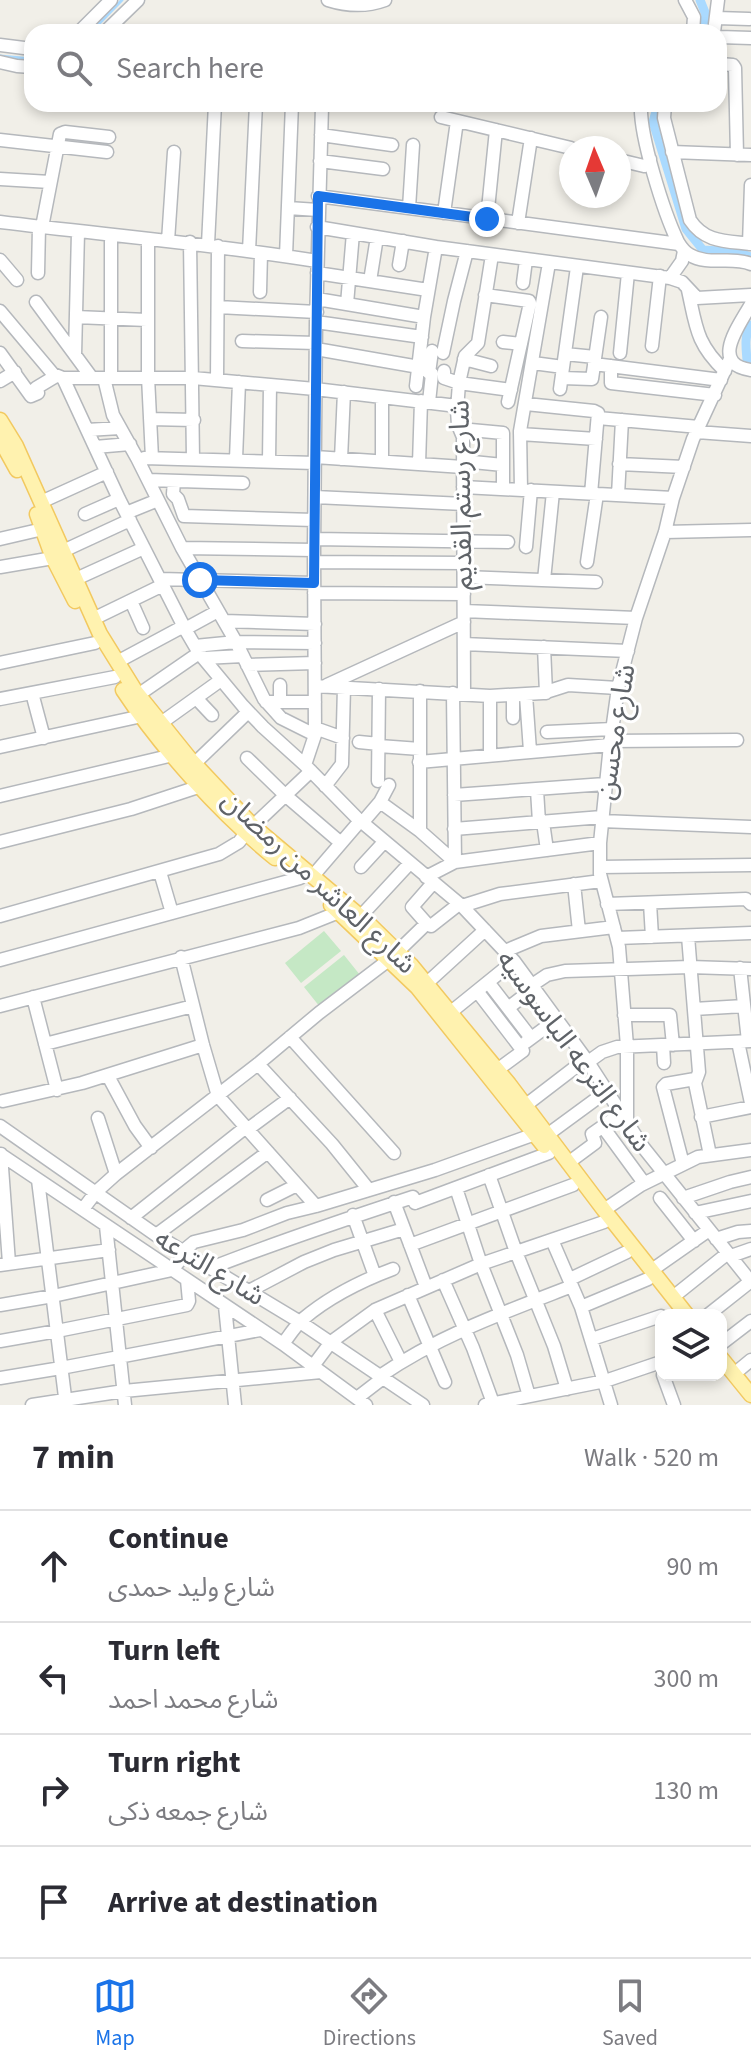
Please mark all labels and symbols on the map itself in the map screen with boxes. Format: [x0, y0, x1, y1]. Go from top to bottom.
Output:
north arrow [559, 136, 631, 208]
route end [469, 201, 505, 237]
street label: شارع رستم القديم [439, 400, 484, 590]
route start [182, 562, 218, 598]
street label: شارع محسن [585, 661, 645, 803]
street label: شارع العاشر من رمضان [212, 781, 426, 983]
street label: شارع الترعه الباسوسيه [487, 942, 661, 1160]
street label: شارع الترعه [147, 1218, 273, 1316]

